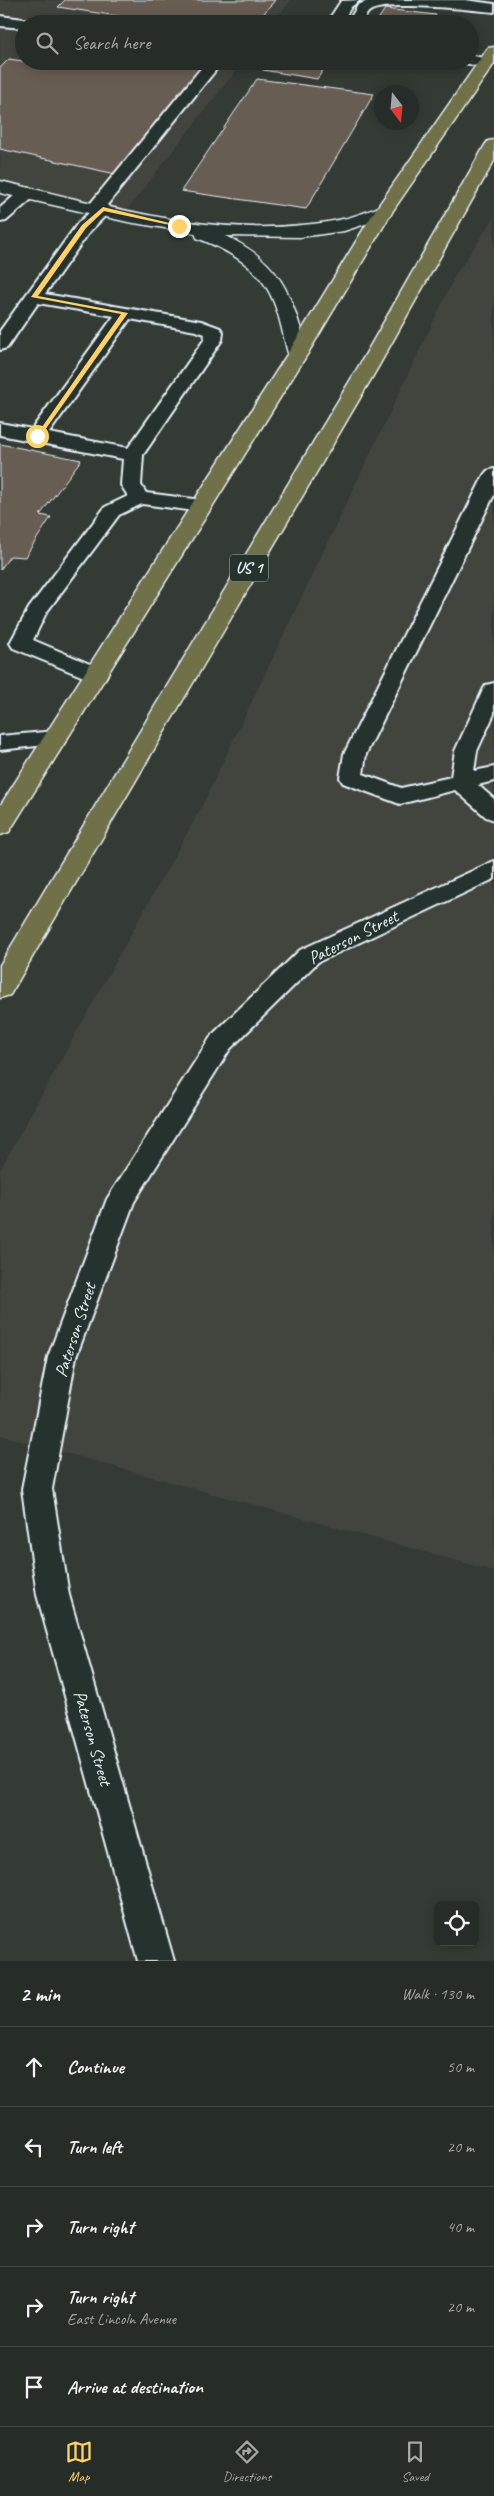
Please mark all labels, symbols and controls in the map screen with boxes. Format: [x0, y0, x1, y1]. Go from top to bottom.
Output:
search box [15, 15, 479, 70]
icon: search [33, 29, 61, 57]
text: Search here [73, 31, 150, 55]
north arrow [374, 85, 419, 130]
route end [168, 215, 191, 238]
route start [26, 425, 49, 448]
road number: US 1 [230, 554, 268, 582]
street label: Paterson Street [305, 904, 403, 969]
street label: Paterson Street [49, 1278, 101, 1380]
street label: Paterson Street [69, 1688, 118, 1790]
map controls [434, 1901, 479, 1946]
button: locate [434, 1901, 479, 1946]
text: 2 min [20, 1981, 60, 2007]
text: Walk · 130 m [402, 1984, 474, 2004]
icon: ahead [20, 2053, 48, 2081]
text: Continue [67, 2055, 124, 2079]
text: 50 m [447, 2057, 474, 2077]
icon: left [20, 2133, 48, 2161]
text: Turn left [67, 2135, 122, 2159]
text: 20 m [447, 2137, 474, 2157]
icon: right [20, 2213, 48, 2241]
text: Turn right [67, 2215, 134, 2239]
text: 40 m [447, 2217, 474, 2237]
text: Turn right [67, 2285, 134, 2309]
icon: right [20, 2293, 48, 2321]
text: 20 m [447, 2297, 474, 2317]
text: East Lincoln Avenue [67, 2309, 176, 2329]
icon: arrive [20, 2373, 48, 2401]
text: Arrive at destination [67, 2375, 203, 2399]
tab: Map [65, 2438, 93, 2485]
tab: Directions [223, 2438, 271, 2485]
tab: Saved [401, 2438, 429, 2485]

